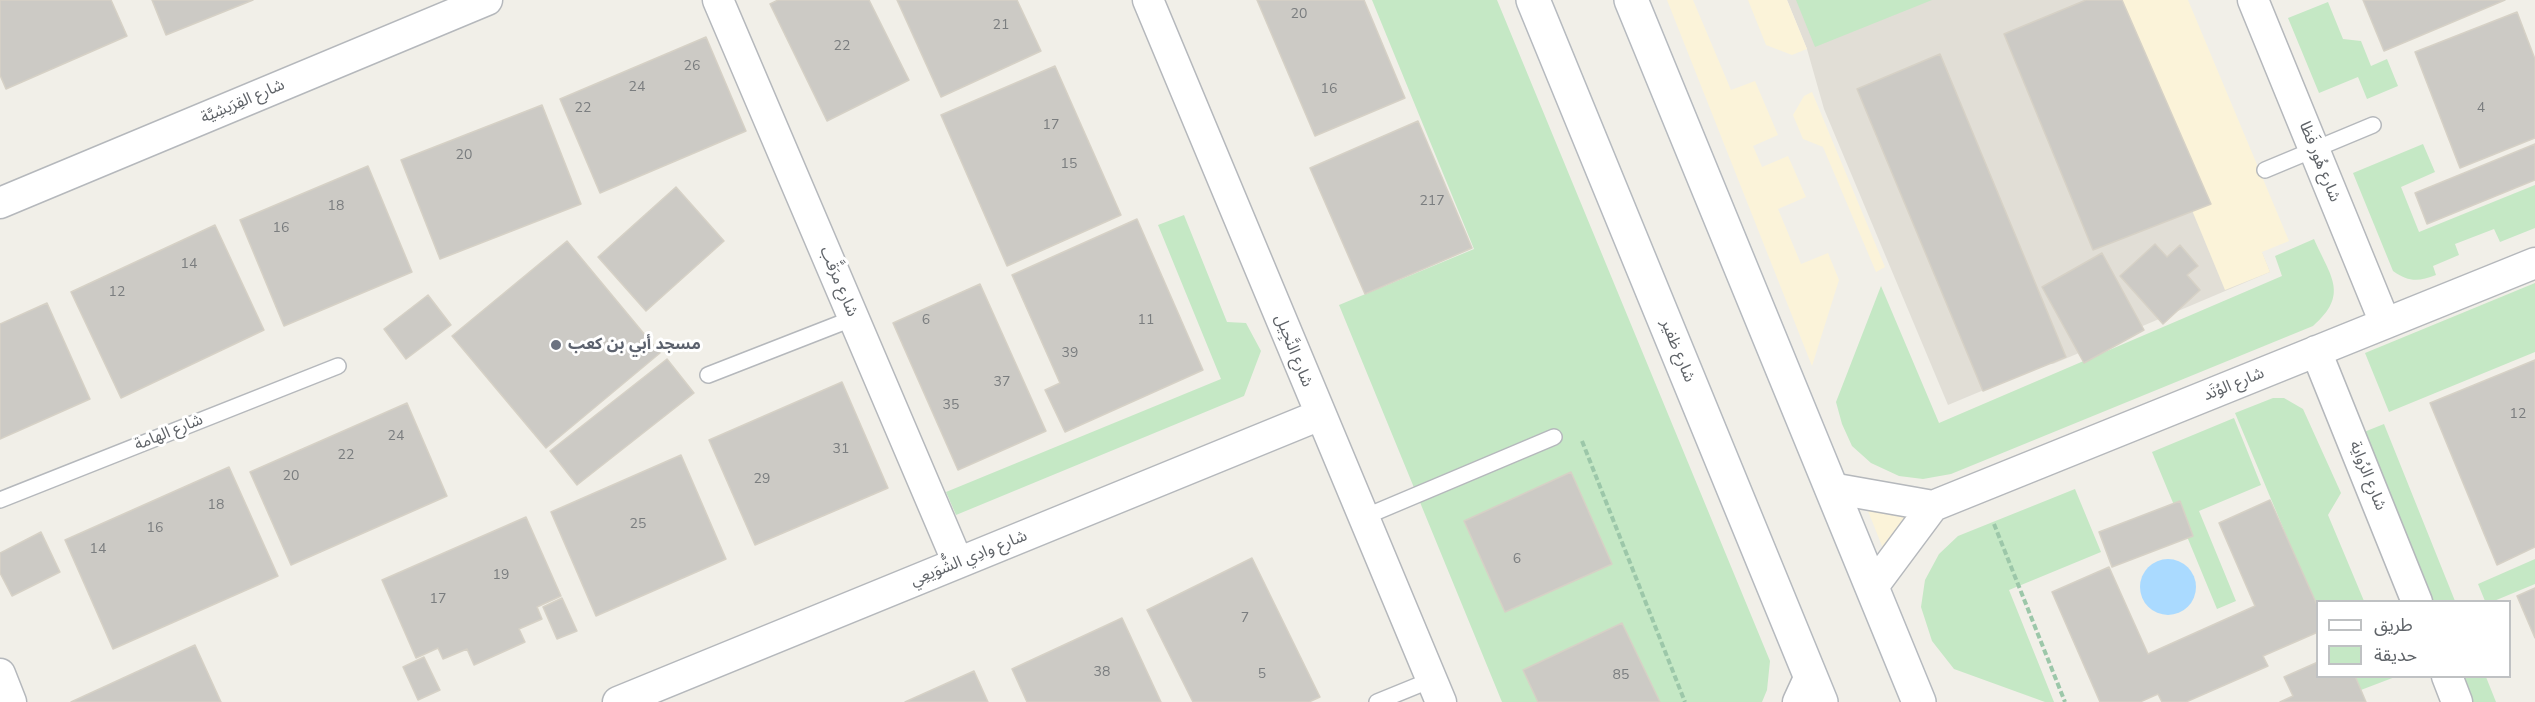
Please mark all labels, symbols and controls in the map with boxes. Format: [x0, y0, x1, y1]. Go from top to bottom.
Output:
house number: 20 [1291, 7, 1307, 23]
house number: 21 [993, 18, 1009, 34]
house number: 22 [834, 39, 850, 55]
house number: 26 [684, 59, 700, 75]
street label: شارع القِرَيشِيَّة [198, 76, 288, 128]
house number: 24 [629, 80, 645, 96]
house number: 16 [1321, 82, 1337, 98]
house number: 22 [575, 101, 591, 117]
house number: 4 [2477, 101, 2485, 117]
house number: 17 [1043, 118, 1059, 134]
street label: شارع هُور فَظا [2294, 119, 2344, 205]
house number: 20 [456, 148, 472, 164]
house number: 15 [1061, 157, 1077, 173]
house number: 217 [1419, 194, 1445, 210]
house number: 18 [328, 199, 344, 215]
house number: 16 [273, 221, 289, 237]
street label: شارع مرَقَّب [815, 244, 861, 320]
house number: 14 [181, 257, 197, 273]
house number: 12 [109, 285, 125, 301]
street label: شارع النَّجِيل [1270, 312, 1316, 390]
house number: 6 [922, 313, 930, 329]
house number: 11 [1138, 313, 1154, 329]
street label: شارع ظفير [1656, 317, 1698, 385]
place label: مسجد أبي بن كعب [568, 335, 701, 355]
marker: مسجد أبي بن كعب [549, 338, 563, 352]
house number: 39 [1062, 346, 1078, 362]
street label: شارع الوُتَد [2201, 364, 2267, 406]
house number: 37 [994, 375, 1010, 391]
house number: 35 [943, 398, 959, 414]
house number: 12 [2510, 407, 2526, 423]
street label: شارع الهامة [132, 411, 206, 455]
house number: 24 [388, 429, 404, 445]
street label: شارع الرُواية [2344, 439, 2390, 513]
house number: 31 [833, 442, 849, 458]
house number: 22 [338, 448, 354, 464]
house number: 20 [283, 469, 299, 485]
house number: 29 [754, 472, 770, 488]
house number: 18 [208, 498, 224, 514]
house number: 25 [630, 517, 646, 533]
house number: 16 [147, 521, 163, 537]
street label: شارع وادِي الشُّوَيعِي [908, 527, 1030, 591]
house number: 14 [90, 542, 106, 558]
house number: 6 [1513, 552, 1521, 568]
house number: 19 [493, 568, 509, 584]
house number: 17 [430, 592, 446, 608]
legend [2316, 600, 2511, 678]
house number: 7 [1241, 611, 1249, 627]
text: طريق [2374, 613, 2413, 637]
text: حديقة [2374, 643, 2417, 667]
house number: 38 [1094, 665, 1110, 681]
house number: 5 [1258, 667, 1266, 683]
house number: 85 [1613, 668, 1629, 684]

